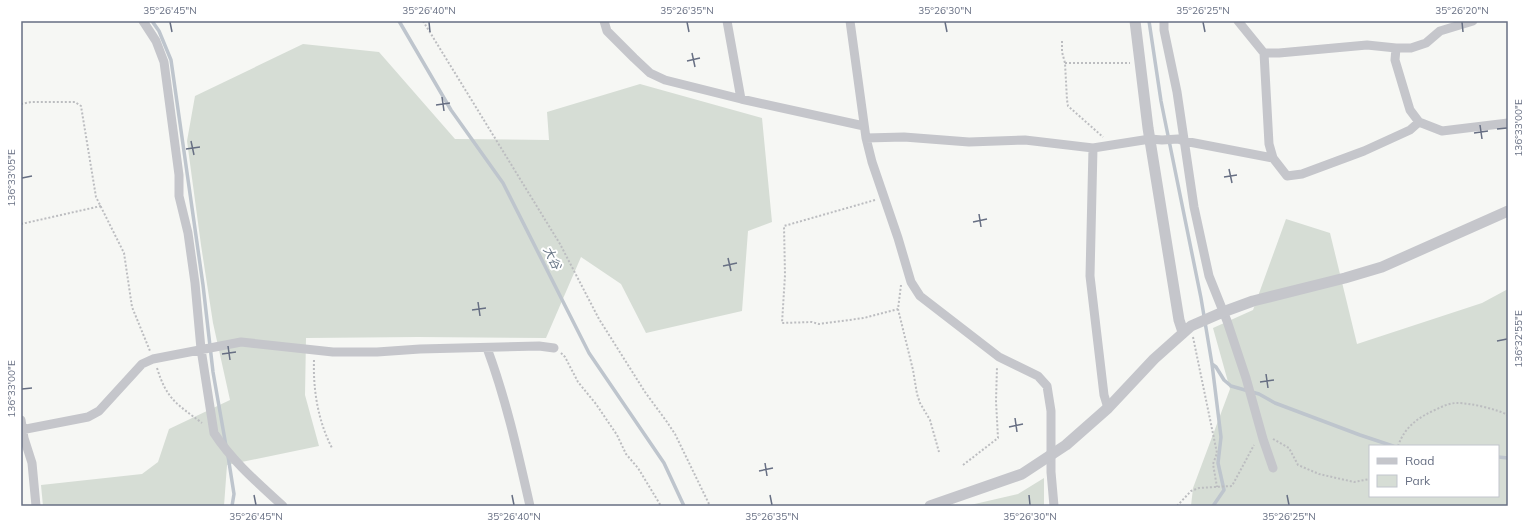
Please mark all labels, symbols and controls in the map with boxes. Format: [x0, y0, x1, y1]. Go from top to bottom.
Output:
text: 35°26'45"N [143, 4, 197, 17]
text: 35°26'40"N [402, 4, 456, 17]
text: 35°26'35"N [660, 4, 714, 17]
text: 35°26'30"N [918, 4, 972, 17]
text: 35°26'25"N [1176, 4, 1230, 17]
text: 35°26'20"N [1435, 4, 1489, 17]
text: 136°33'00"E [1512, 99, 1525, 157]
text: 136°33'05"E [5, 149, 18, 207]
water label: 大谷 [540, 244, 565, 273]
text: 136°32'55"E [1512, 310, 1525, 368]
text: 136°33'00"E [5, 360, 18, 418]
legend [1369, 445, 1499, 497]
text: Road [1405, 453, 1434, 468]
text: Park [1405, 473, 1431, 488]
text: 35°26'45"N [229, 510, 283, 523]
text: 35°26'40"N [487, 510, 541, 523]
text: 35°26'35"N [745, 510, 799, 523]
text: 35°26'30"N [1003, 510, 1057, 523]
text: 35°26'25"N [1262, 510, 1316, 523]

